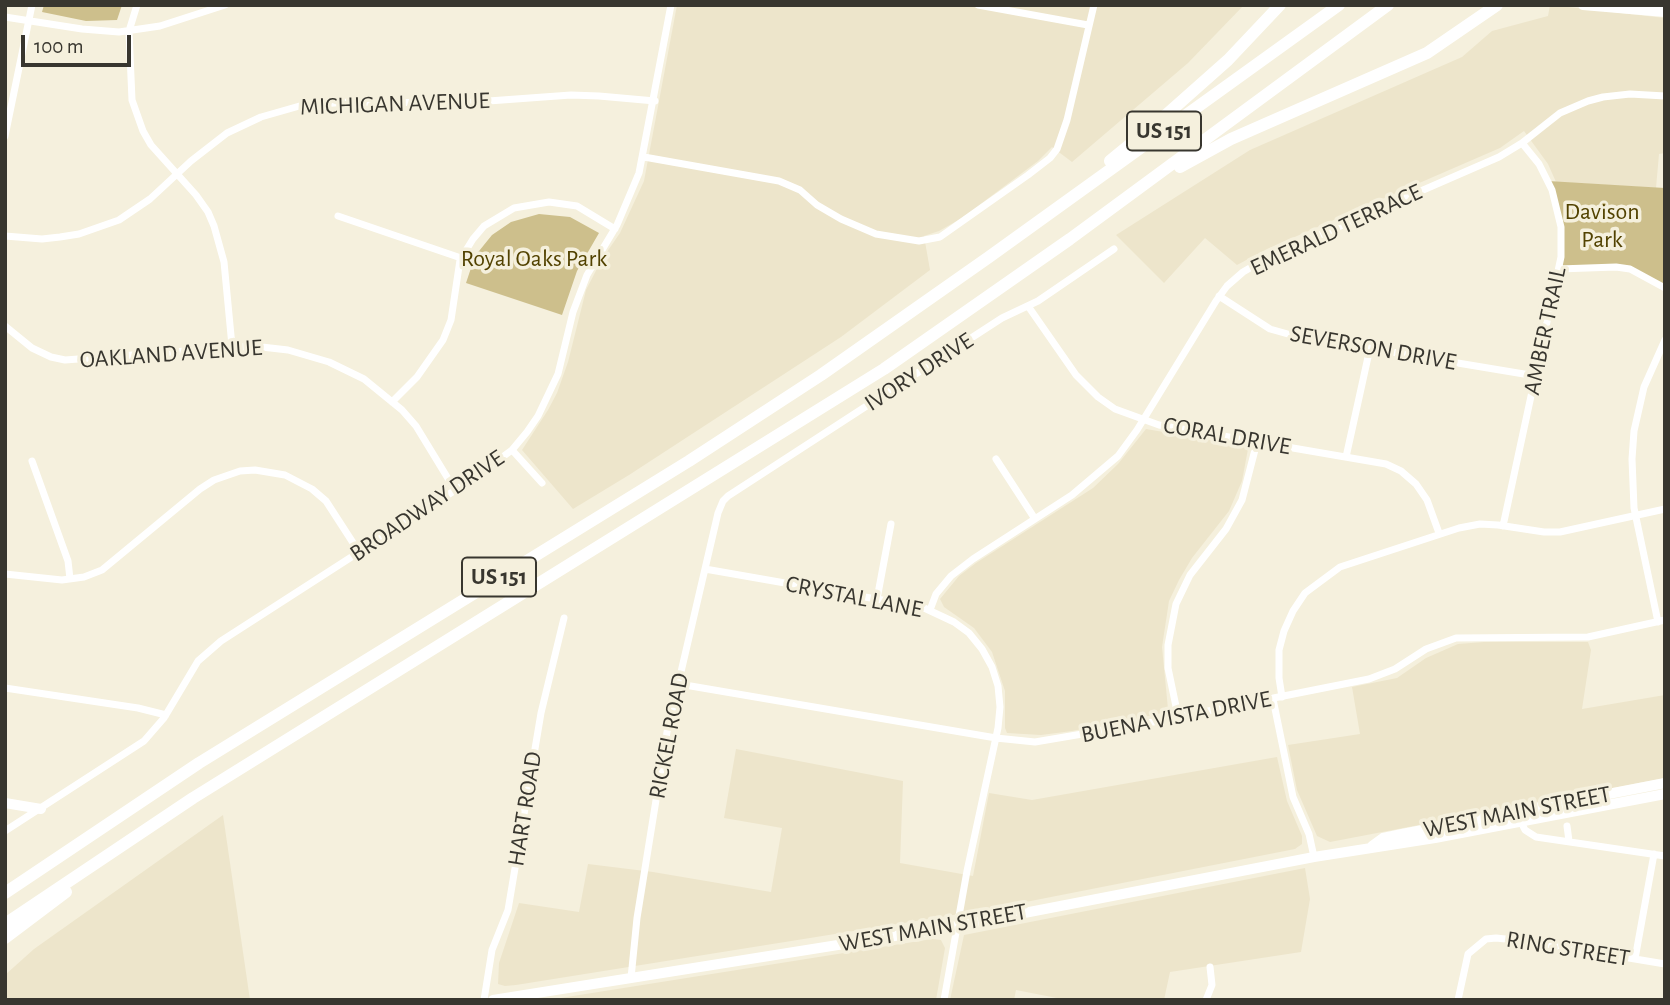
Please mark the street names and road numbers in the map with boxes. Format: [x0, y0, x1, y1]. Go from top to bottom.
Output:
street label: MICHIGAN AVENUE [300, 86, 490, 122]
road number: US 151 [1127, 112, 1201, 150]
street label: EMERALD TERRACE [1246, 178, 1426, 282]
street label: AMBER TRAIL [1517, 264, 1573, 398]
street label: SEVERSON DRIVE [1288, 319, 1458, 377]
street label: IVORY DRIVE [859, 326, 979, 418]
street label: OAKLAND AVENUE [79, 333, 263, 375]
street label: CORAL DRIVE [1161, 411, 1293, 461]
street label: BROADWAY DRIVE [344, 444, 510, 568]
road number: US 151 [462, 558, 536, 596]
street label: CRYSTAL LANE [783, 570, 925, 624]
street label: RICKEL ROAD [643, 671, 695, 801]
street label: BUENA VISTA DRIVE [1079, 684, 1273, 750]
street label: HART ROAD [502, 750, 548, 868]
street label: WEST MAIN STREET [1421, 780, 1613, 844]
street label: WEST MAIN STREET [837, 897, 1029, 959]
street label: RING STREET [1504, 925, 1632, 973]

